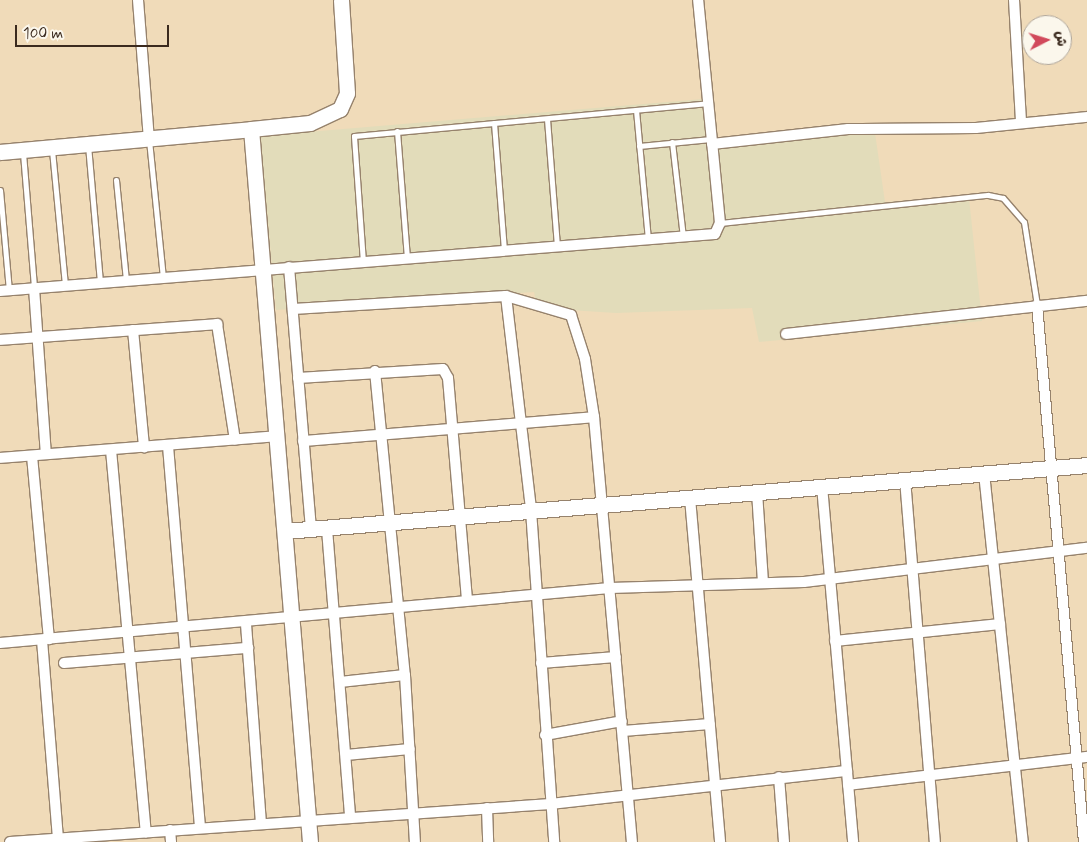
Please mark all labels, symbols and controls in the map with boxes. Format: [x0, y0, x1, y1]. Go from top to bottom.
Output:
scale bar [18, 15, 171, 47]
north arrow [1022, 15, 1072, 65]
text: 100 m [23, 24, 63, 44]
text: ش [1051, 30, 1071, 47]

